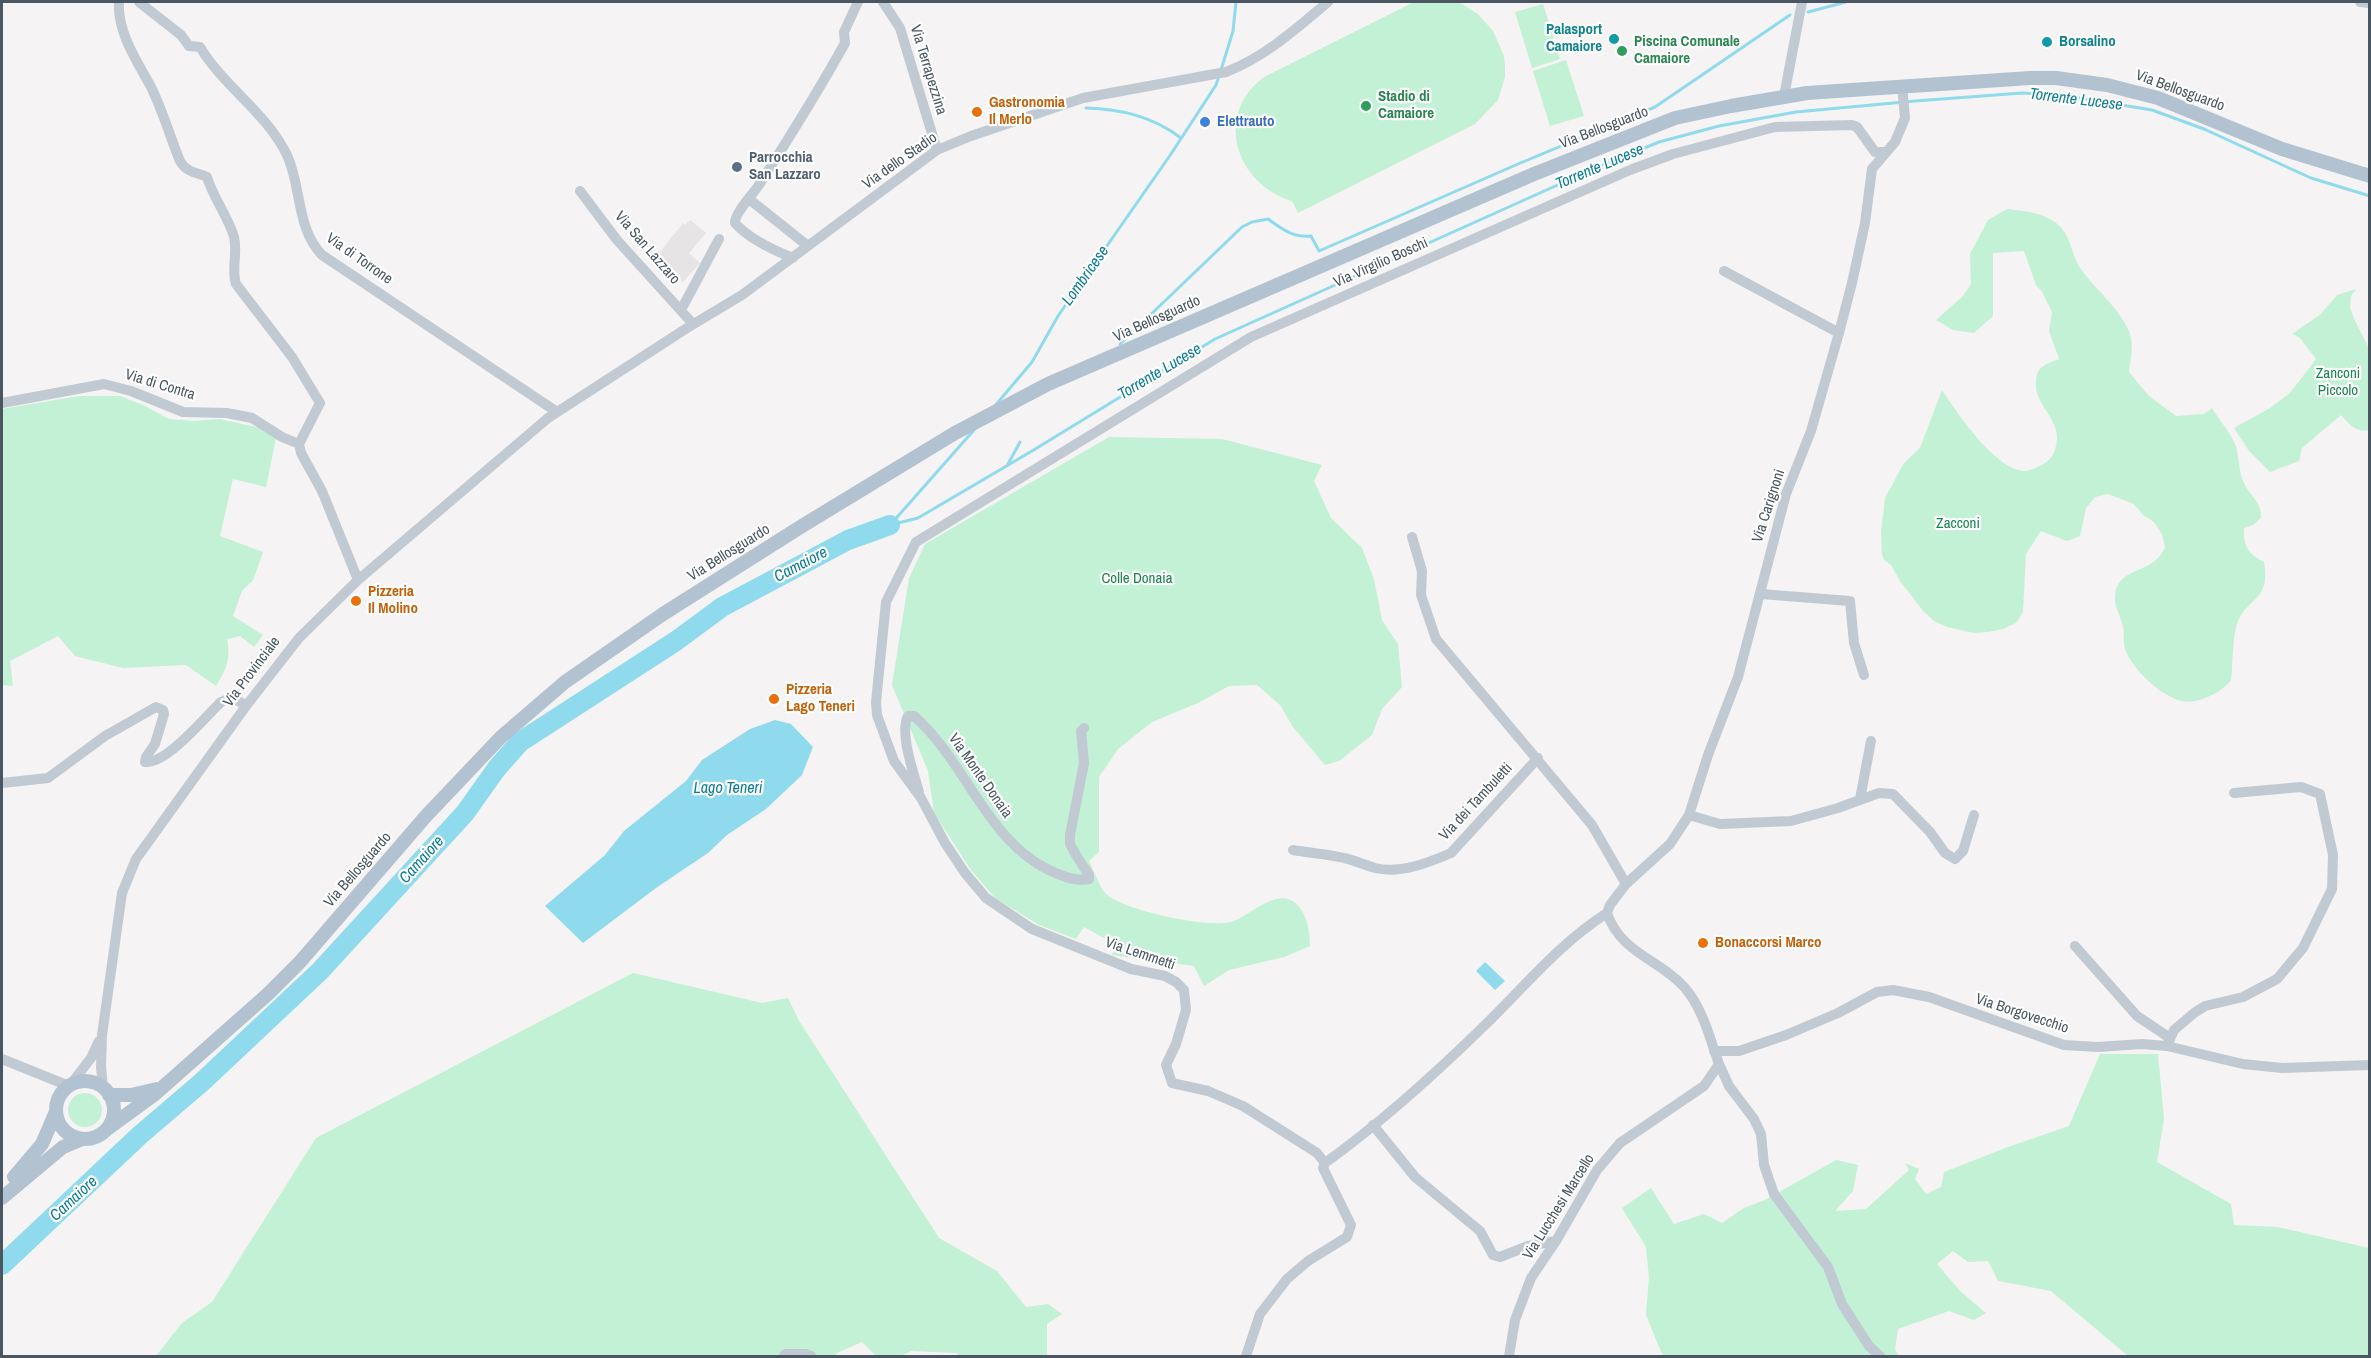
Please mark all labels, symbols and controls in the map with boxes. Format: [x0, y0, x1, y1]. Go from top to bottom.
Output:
place label: Palasport Camaiore [1546, 21, 1602, 56]
street label: Via Terrapezzina [906, 23, 950, 117]
marker: Palasport Camaiore [1607, 32, 1621, 46]
place label: Piscina Comunale Camaiore [1634, 33, 1740, 68]
place label: Borsalino [2059, 33, 2116, 51]
marker: Borsalino [2040, 35, 2054, 49]
marker: Piscina Comunale Camaiore [1615, 44, 1629, 58]
street label: Via Bellosguardo [2133, 67, 2227, 115]
water label: Torrente Lucese [2028, 85, 2124, 115]
place label: Stadio di Camaiore [1378, 88, 1434, 123]
place label: Gastronomia Il Merlo [989, 94, 1065, 129]
marker: Stadio di Camaiore [1359, 99, 1373, 113]
street label: Via Bellosguardo [1557, 103, 1651, 153]
marker: Gastronomia Il Merlo [970, 105, 984, 119]
place label: Elettrauto [1217, 113, 1274, 131]
marker: Elettrauto [1198, 115, 1212, 129]
street label: Via dello Stadio [859, 129, 941, 193]
water label: Torrente Lucese [1553, 140, 1647, 194]
place label: Parrocchia San Lazzaro [749, 149, 821, 184]
marker: Parrocchia San Lazzaro [730, 160, 744, 174]
street label: Via San Lazzaro [610, 208, 684, 288]
street label: Via di Torrone [322, 230, 396, 288]
street label: Via Virgilio Boschi [1331, 234, 1431, 292]
water label: Lombricese [1058, 242, 1114, 310]
street label: Via Bellosguardo [1111, 292, 1203, 346]
water label: Torrente Lucese [1115, 340, 1205, 404]
park label: Zanconi Piccolo [2316, 365, 2360, 400]
street label: Via di Contra [123, 366, 197, 404]
street label: Via Carignoni [1749, 467, 1789, 545]
park label: Zacconi [1936, 515, 1980, 533]
street label: Via Bellosguardo [685, 521, 773, 585]
water label: Camaiore [771, 543, 831, 587]
park label: Colle Donaia [1101, 570, 1173, 588]
place label: Pizzeria Il Molino [368, 583, 418, 618]
marker: Pizzeria Il Molino [349, 594, 363, 608]
street label: Via Provinciale [220, 633, 284, 711]
place label: Pizzeria Lago Teneri [786, 681, 855, 716]
marker: Pizzeria Lago Teneri [767, 692, 781, 706]
street label: Via Monte Donaia [944, 730, 1016, 822]
street label: Via dei Tambuletti [1436, 760, 1516, 844]
water label: Lago Teneri [694, 779, 762, 799]
street label: Via Bellosguardo [321, 829, 395, 911]
water label: Camaiore [396, 832, 448, 888]
street label: Via Lemmetti [1103, 934, 1177, 974]
place label: Bonaccorsi Marco [1715, 934, 1822, 952]
marker: Bonaccorsi Marco [1696, 936, 1710, 950]
street label: Via Borgovecchio [1973, 990, 2071, 1038]
street label: Via Lucchesi Marcello [1519, 1151, 1599, 1263]
water label: Camaiore [46, 1172, 102, 1226]

